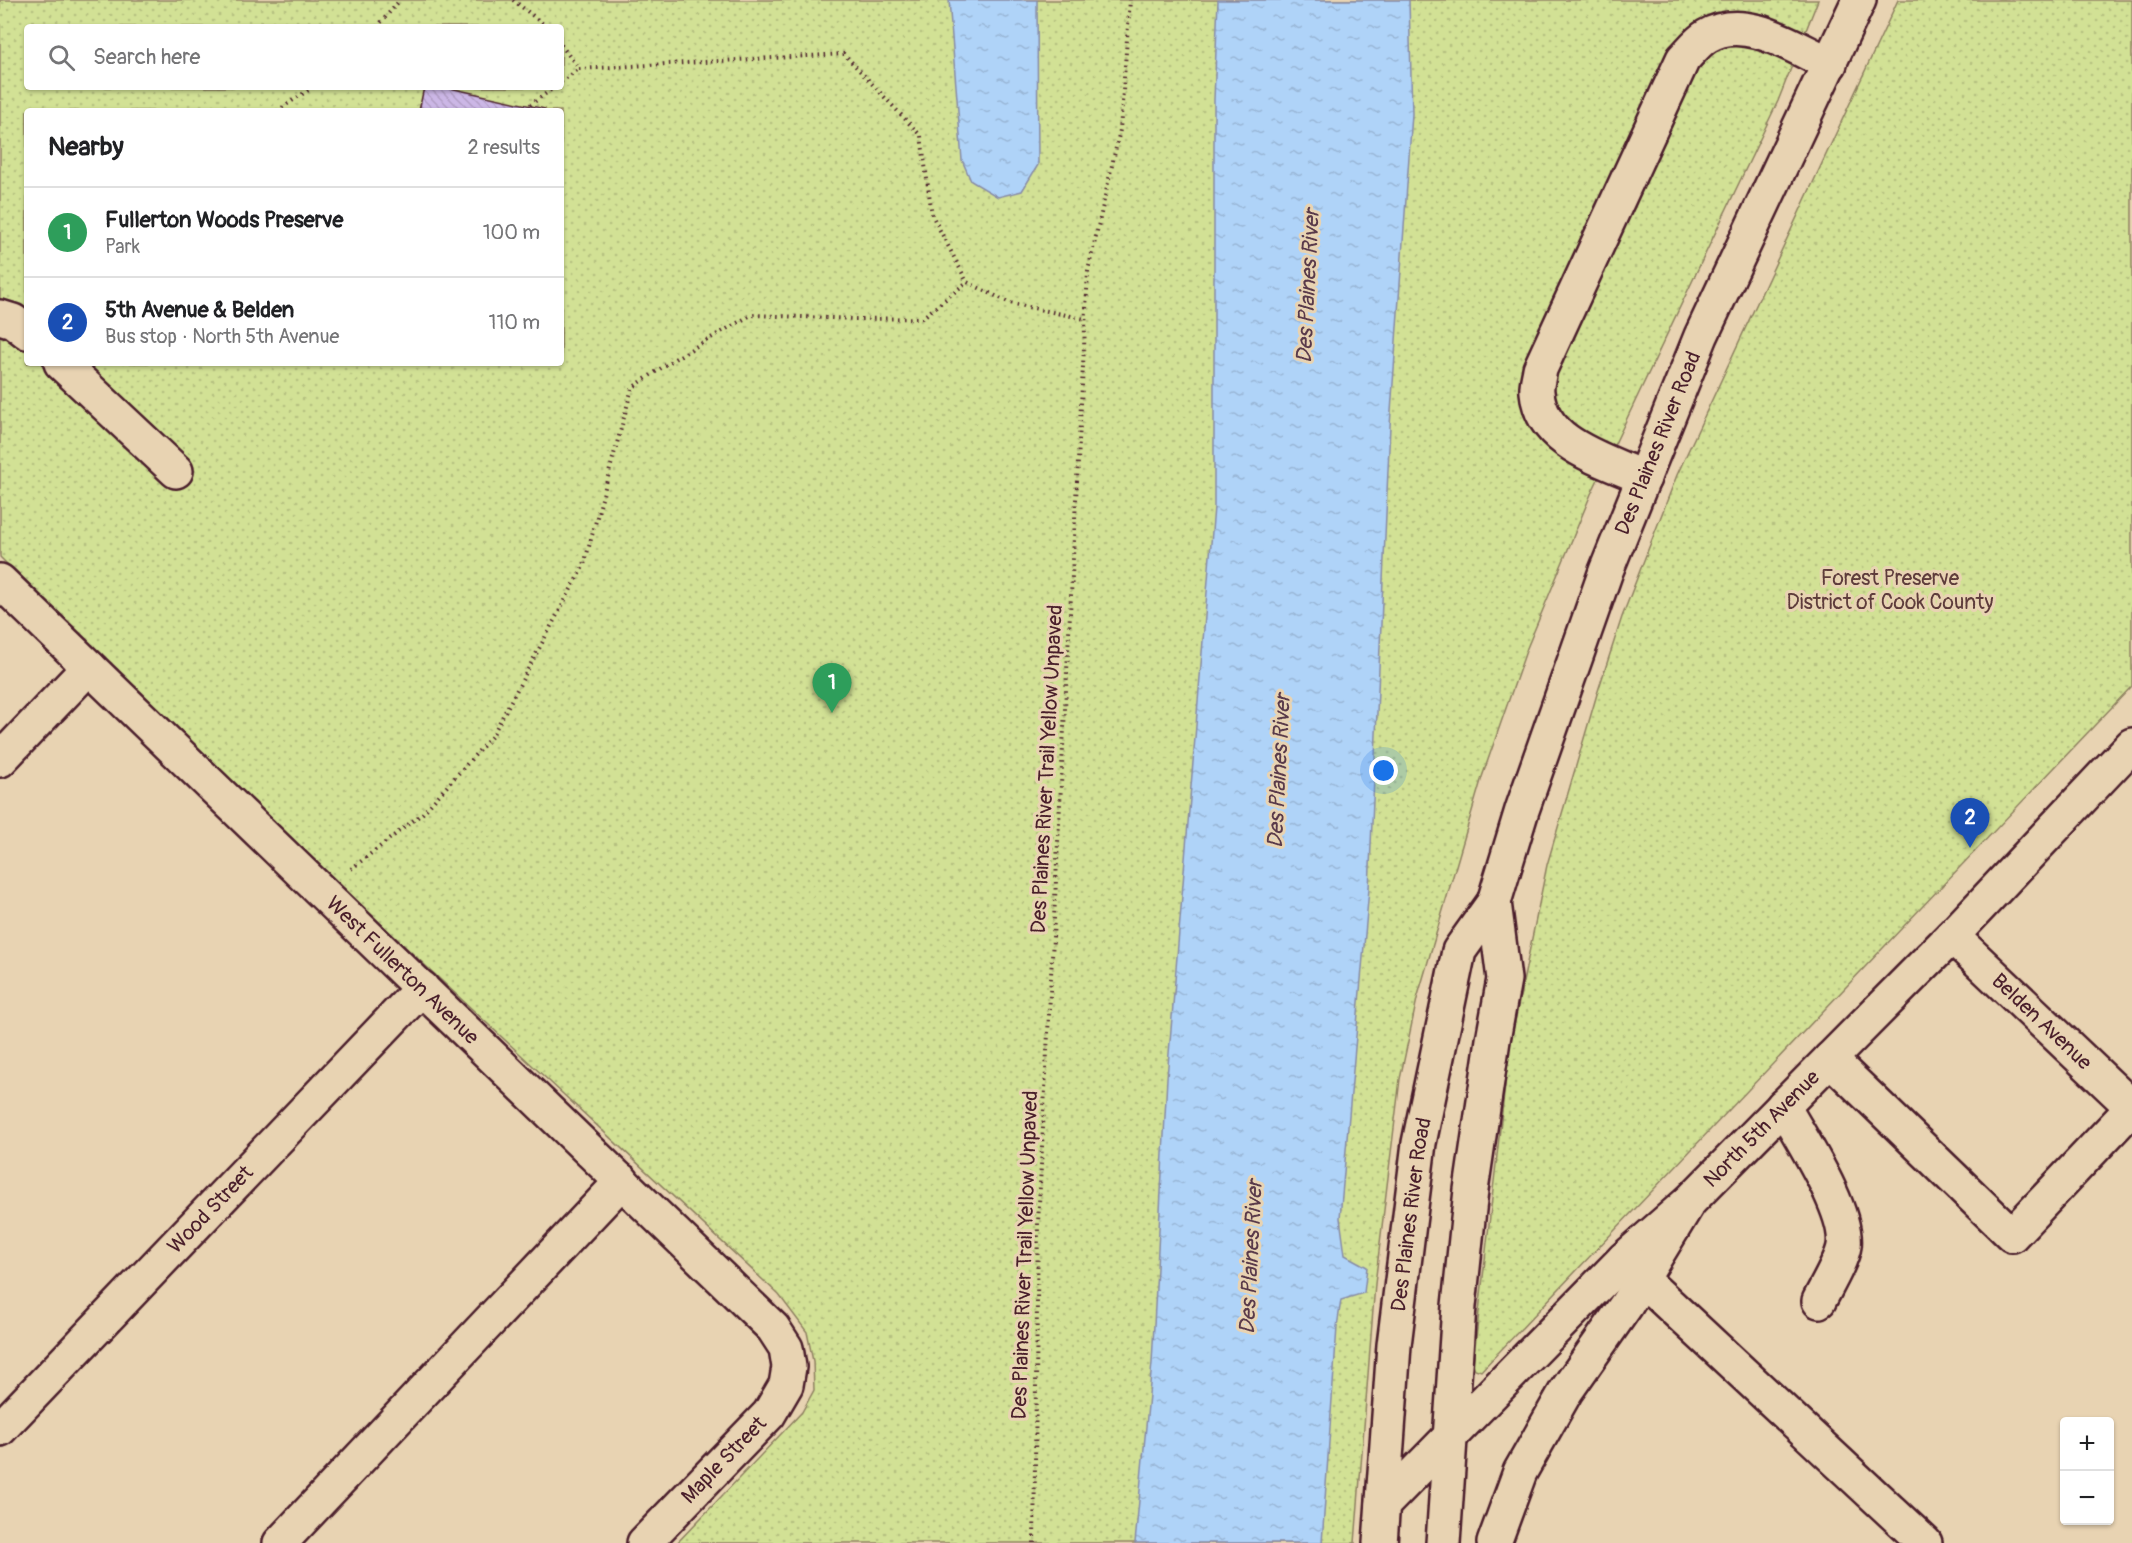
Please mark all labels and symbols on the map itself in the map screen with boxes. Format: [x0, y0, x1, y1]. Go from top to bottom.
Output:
water label: Des Plaines River [1290, 205, 1326, 364]
street label: Des Plaines River Road [1609, 347, 1707, 539]
park label: Forest Preserve District of Cook County [1787, 565, 1993, 616]
street label: Des Plaines River Trail Yellow Unpaved [1025, 604, 1069, 934]
pin: 1 [812, 664, 852, 713]
water label: Des Plaines River [1261, 690, 1297, 849]
your location [1369, 756, 1398, 785]
pin: 2 [1950, 798, 1990, 848]
street label: West Fullerton Avenue [321, 890, 485, 1051]
street label: Belden Avenue [1986, 967, 2098, 1076]
street label: North 5th Avenue [1697, 1064, 1826, 1193]
street label: Des Plaines River Trail Yellow Unpaved [1006, 1090, 1044, 1420]
street label: Des Plaines River Road [1385, 1115, 1437, 1313]
street label: Wood Street [162, 1159, 259, 1259]
water label: Des Plaines River [1233, 1176, 1269, 1335]
street label: Maple Street [676, 1410, 773, 1510]

